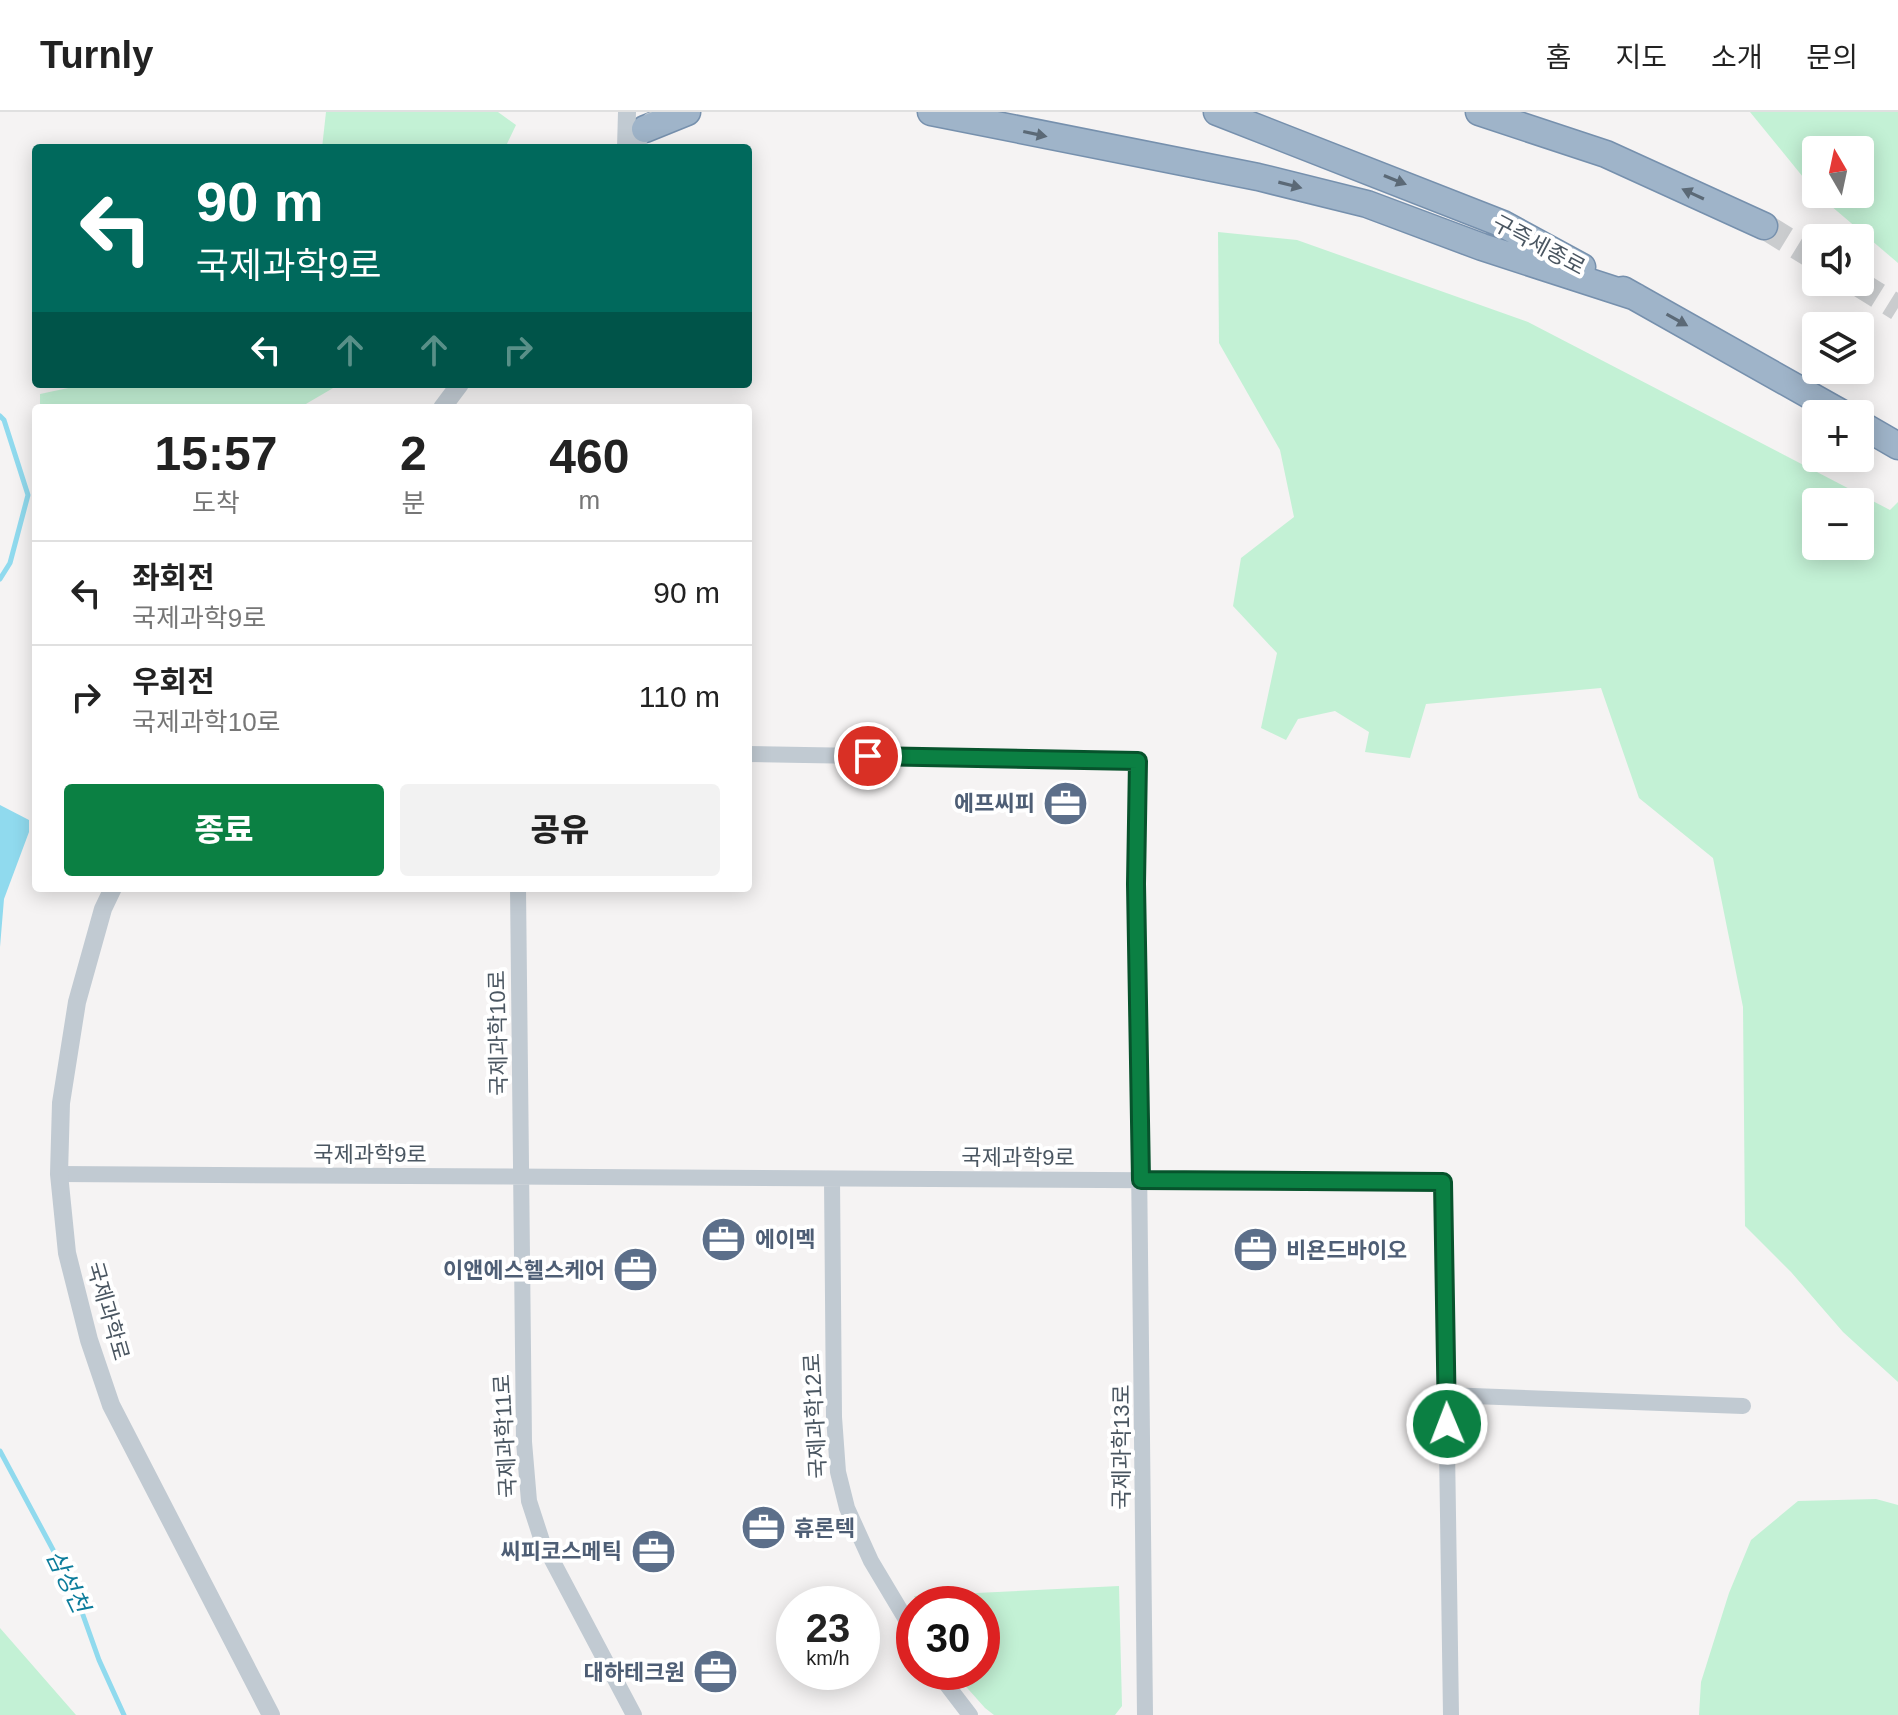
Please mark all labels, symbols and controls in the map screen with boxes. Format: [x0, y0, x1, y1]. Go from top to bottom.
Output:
text: Turnly [40, 34, 153, 76]
text: 홈 [1546, 42, 1571, 73]
text: 지도 [1615, 42, 1667, 73]
text: 소개 [1711, 42, 1762, 73]
text: 문의 [1806, 42, 1858, 73]
one-way arrow [1023, 128, 1048, 140]
north arrow [1802, 136, 1874, 208]
map controls [1802, 136, 1874, 560]
text: 90 m [196, 170, 324, 233]
one-way arrow [1383, 174, 1407, 187]
icon: left [64, 176, 168, 280]
one-way arrow [1278, 179, 1303, 192]
one-way arrow [1681, 187, 1705, 201]
street label: 구즉세종로 [1488, 210, 1590, 280]
button: sound [1802, 224, 1874, 296]
text: 국제과학9로 [196, 245, 382, 286]
button: layers [1802, 312, 1874, 384]
one-way arrow [1666, 313, 1689, 327]
icon: left [244, 328, 288, 372]
icon: ahead [328, 328, 372, 372]
icon: ahead [412, 328, 456, 372]
icon: right [496, 328, 540, 372]
button: + [1802, 400, 1874, 472]
text: 15:57 [155, 427, 277, 480]
text: 2 [400, 427, 427, 480]
text: 460 [549, 430, 629, 483]
text: m [579, 485, 600, 515]
text: 도착 [192, 488, 240, 518]
text: 분 [401, 488, 425, 518]
button: − [1802, 488, 1874, 560]
text: 좌회전 [132, 561, 215, 594]
icon: left [64, 571, 108, 615]
text: 90 m [653, 576, 720, 609]
text: 국제과학9로 [132, 603, 266, 633]
text: 우회전 [132, 665, 215, 698]
icon: right [64, 675, 108, 719]
text: 110 m [639, 680, 720, 713]
text: 국제과학10로 [132, 707, 281, 737]
pin [834, 722, 902, 790]
icon: arrive [846, 734, 890, 778]
office icon: 에프씨피 [1042, 779, 1090, 827]
button: 종료 [64, 784, 384, 876]
button: 공유 [400, 784, 720, 876]
place label: 에프씨피 [954, 791, 1035, 816]
street label: 국제과학10로 [484, 970, 512, 1096]
street label: 국제과학9로 [313, 1142, 427, 1167]
street label: 국제과학9로 [961, 1145, 1075, 1170]
office icon: 에이멕 [700, 1215, 748, 1263]
office icon: 비욘드바이오 [1231, 1226, 1279, 1274]
place label: 에이멕 [755, 1227, 816, 1252]
place label: 비욘드바이오 [1286, 1238, 1407, 1263]
office icon: 이앤에스헬스케어 [612, 1246, 660, 1294]
place label: 이앤에스헬스케어 [443, 1258, 605, 1283]
street label: 국제과학로 [82, 1259, 134, 1363]
street label: 국제과학12로 [799, 1353, 831, 1479]
street label: 국제과학11로 [489, 1373, 521, 1499]
position arrow [1405, 1382, 1489, 1466]
street label: 국제과학13로 [1109, 1384, 1134, 1510]
office icon: 휴론텍 [739, 1504, 787, 1552]
place label: 휴론텍 [794, 1516, 855, 1541]
office icon: 씨피코스메틱 [629, 1527, 677, 1575]
place label: 씨피코스메틱 [501, 1539, 622, 1564]
water label: 삼성천 [41, 1545, 96, 1619]
speed limit sign: 30 [896, 1586, 1000, 1690]
text: 23 [806, 1606, 850, 1650]
text: km/h [806, 1647, 850, 1669]
office icon: 대하테크원 [692, 1648, 740, 1696]
place label: 대하테크원 [584, 1660, 685, 1685]

